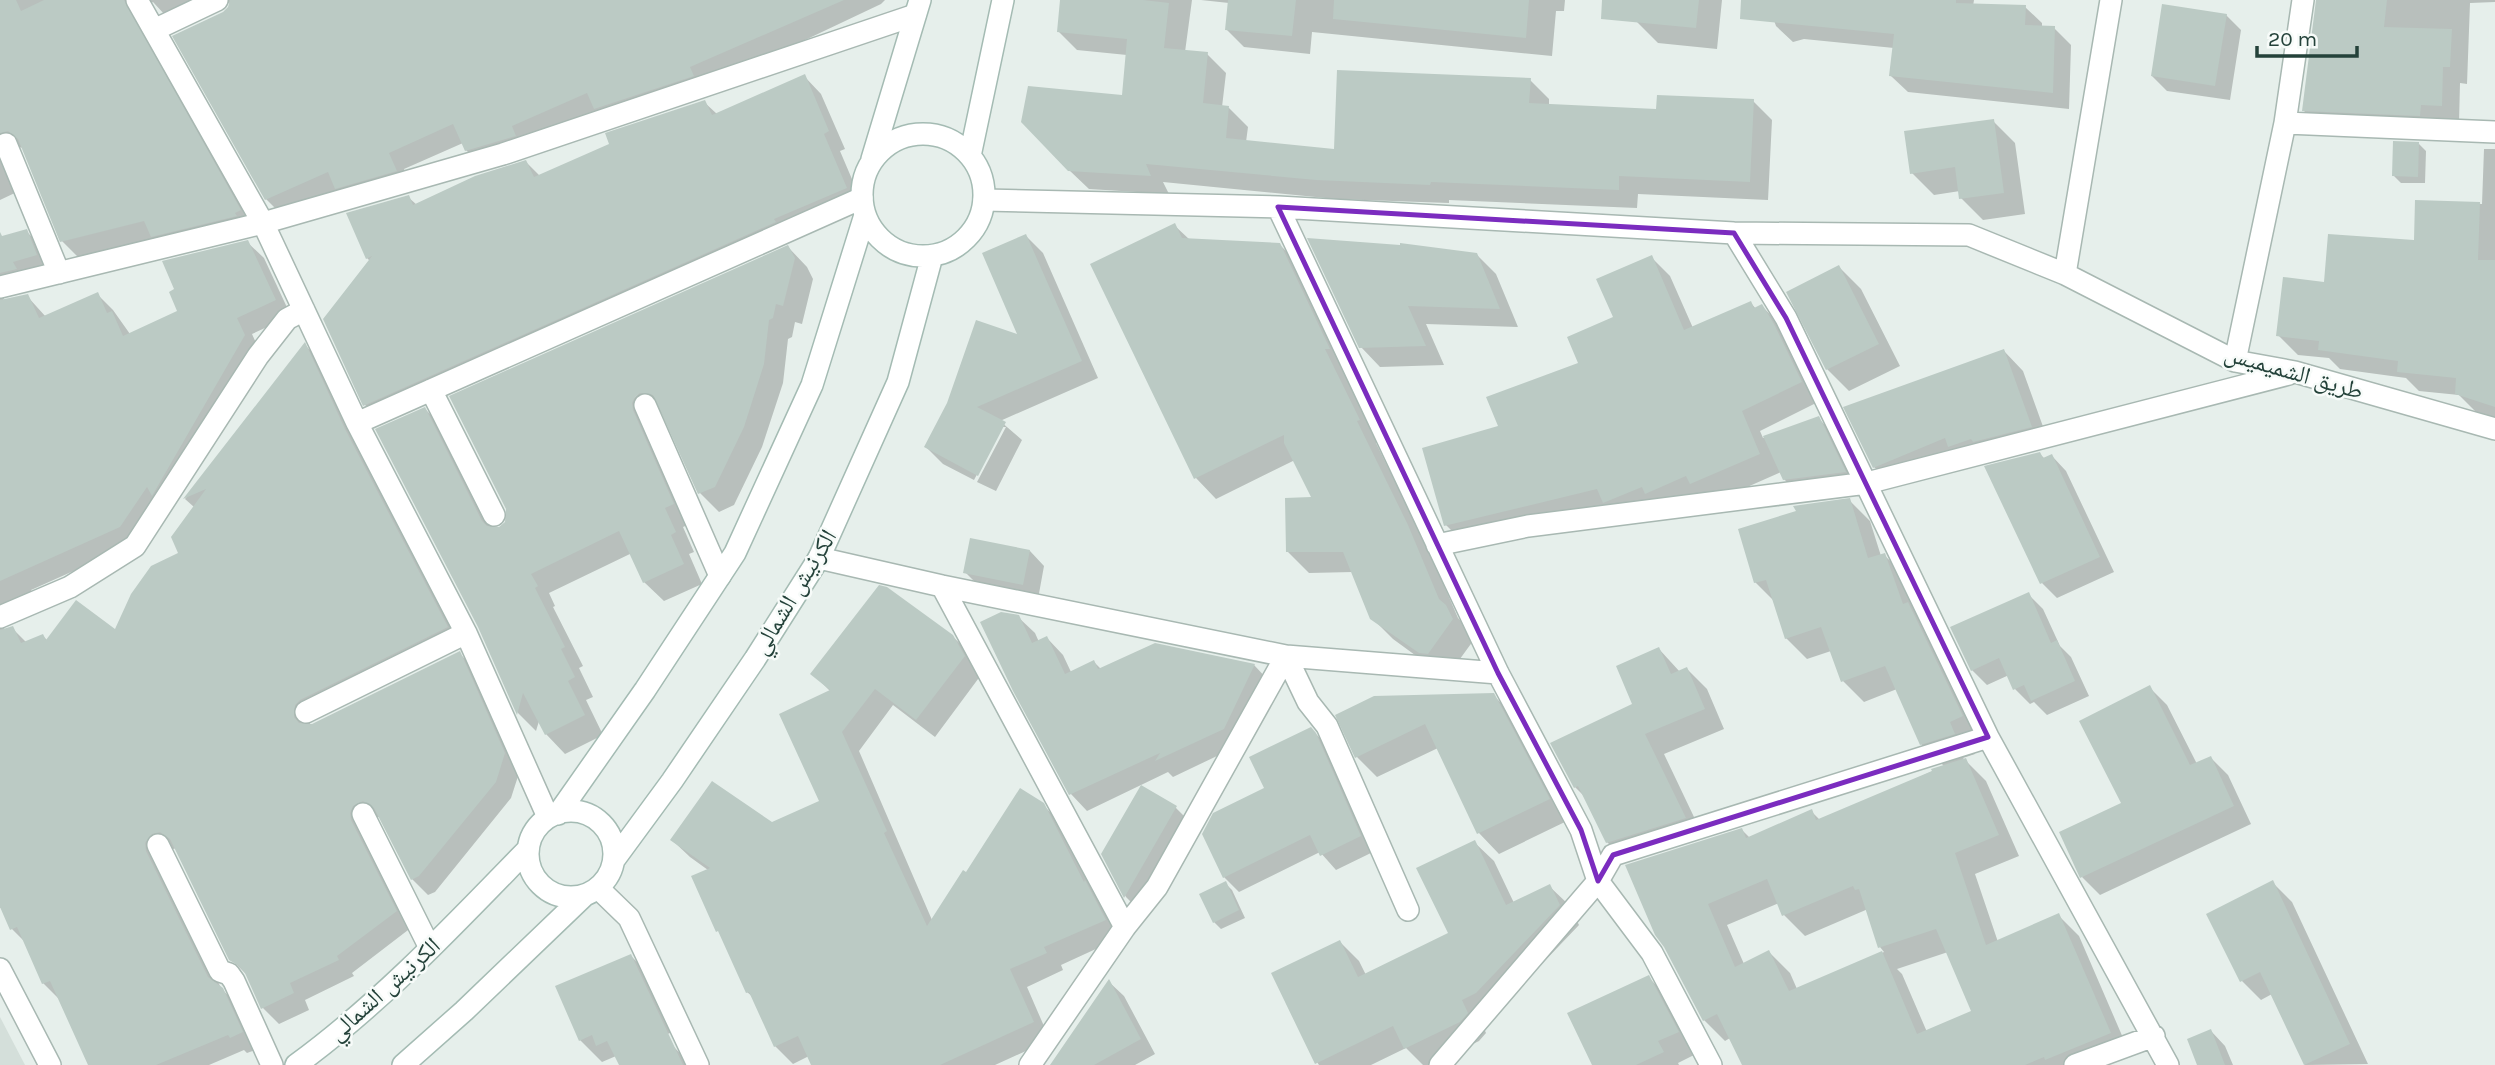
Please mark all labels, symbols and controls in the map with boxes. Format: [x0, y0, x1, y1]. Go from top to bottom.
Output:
scale bar [2257, 14, 2357, 58]
text: 20 m [2268, 27, 2317, 51]
street label: طريق الشميميس [2221, 339, 2367, 405]
street label: الكرنيش الشمالي [746, 524, 847, 662]
street label: الكرنيش الشمالي [322, 931, 449, 1050]

